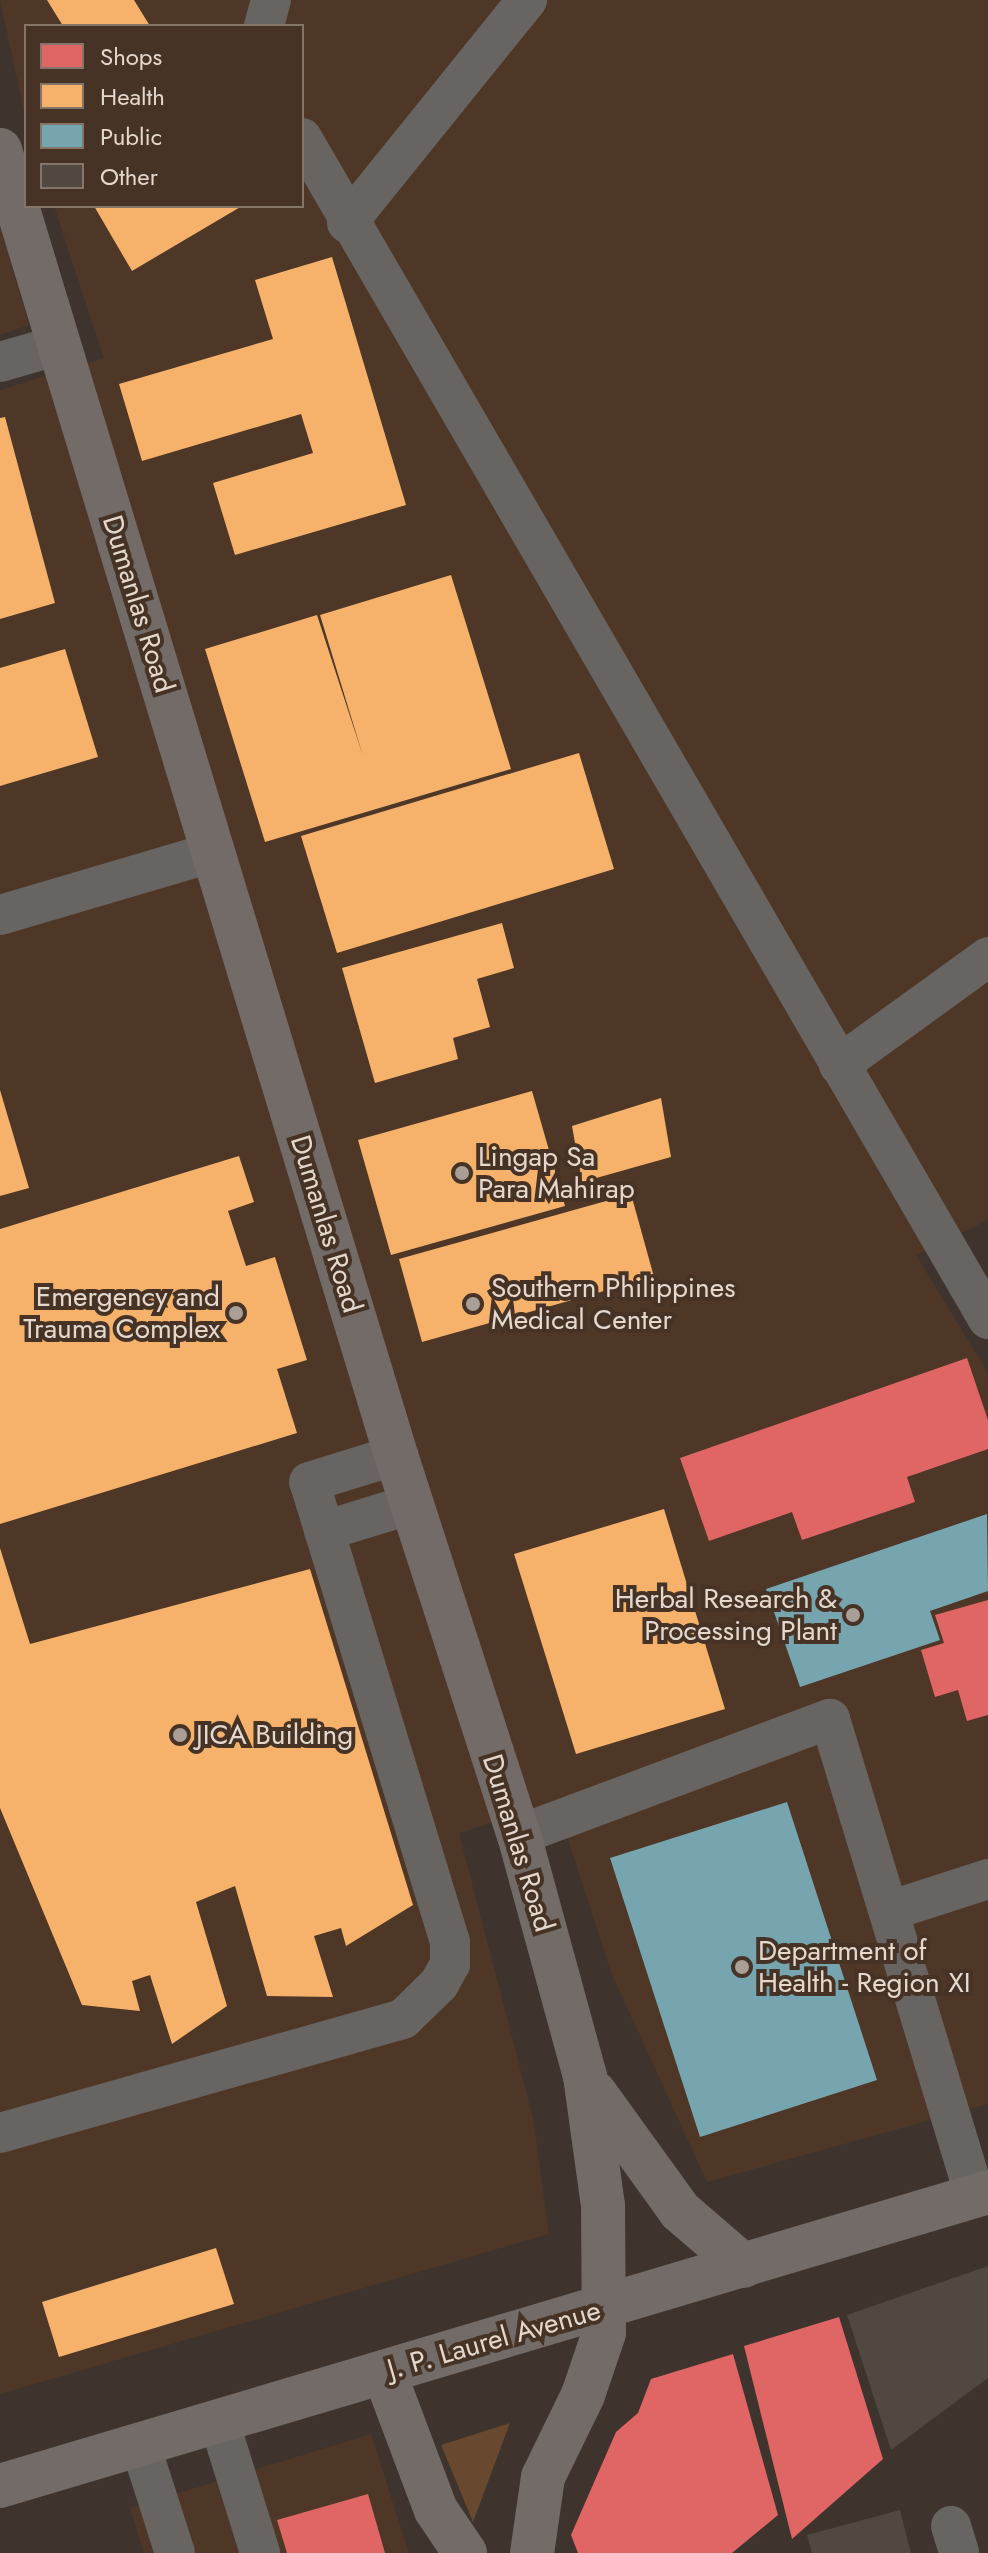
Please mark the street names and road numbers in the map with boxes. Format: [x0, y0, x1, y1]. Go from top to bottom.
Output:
street label: Dumanlas Road [95, 511, 181, 697]
street label: Dumanlas Road [283, 1131, 369, 1317]
street label: Dumanlas Road [475, 1750, 561, 1936]
street label: J. P. Laurel Avenue [384, 2294, 604, 2386]

